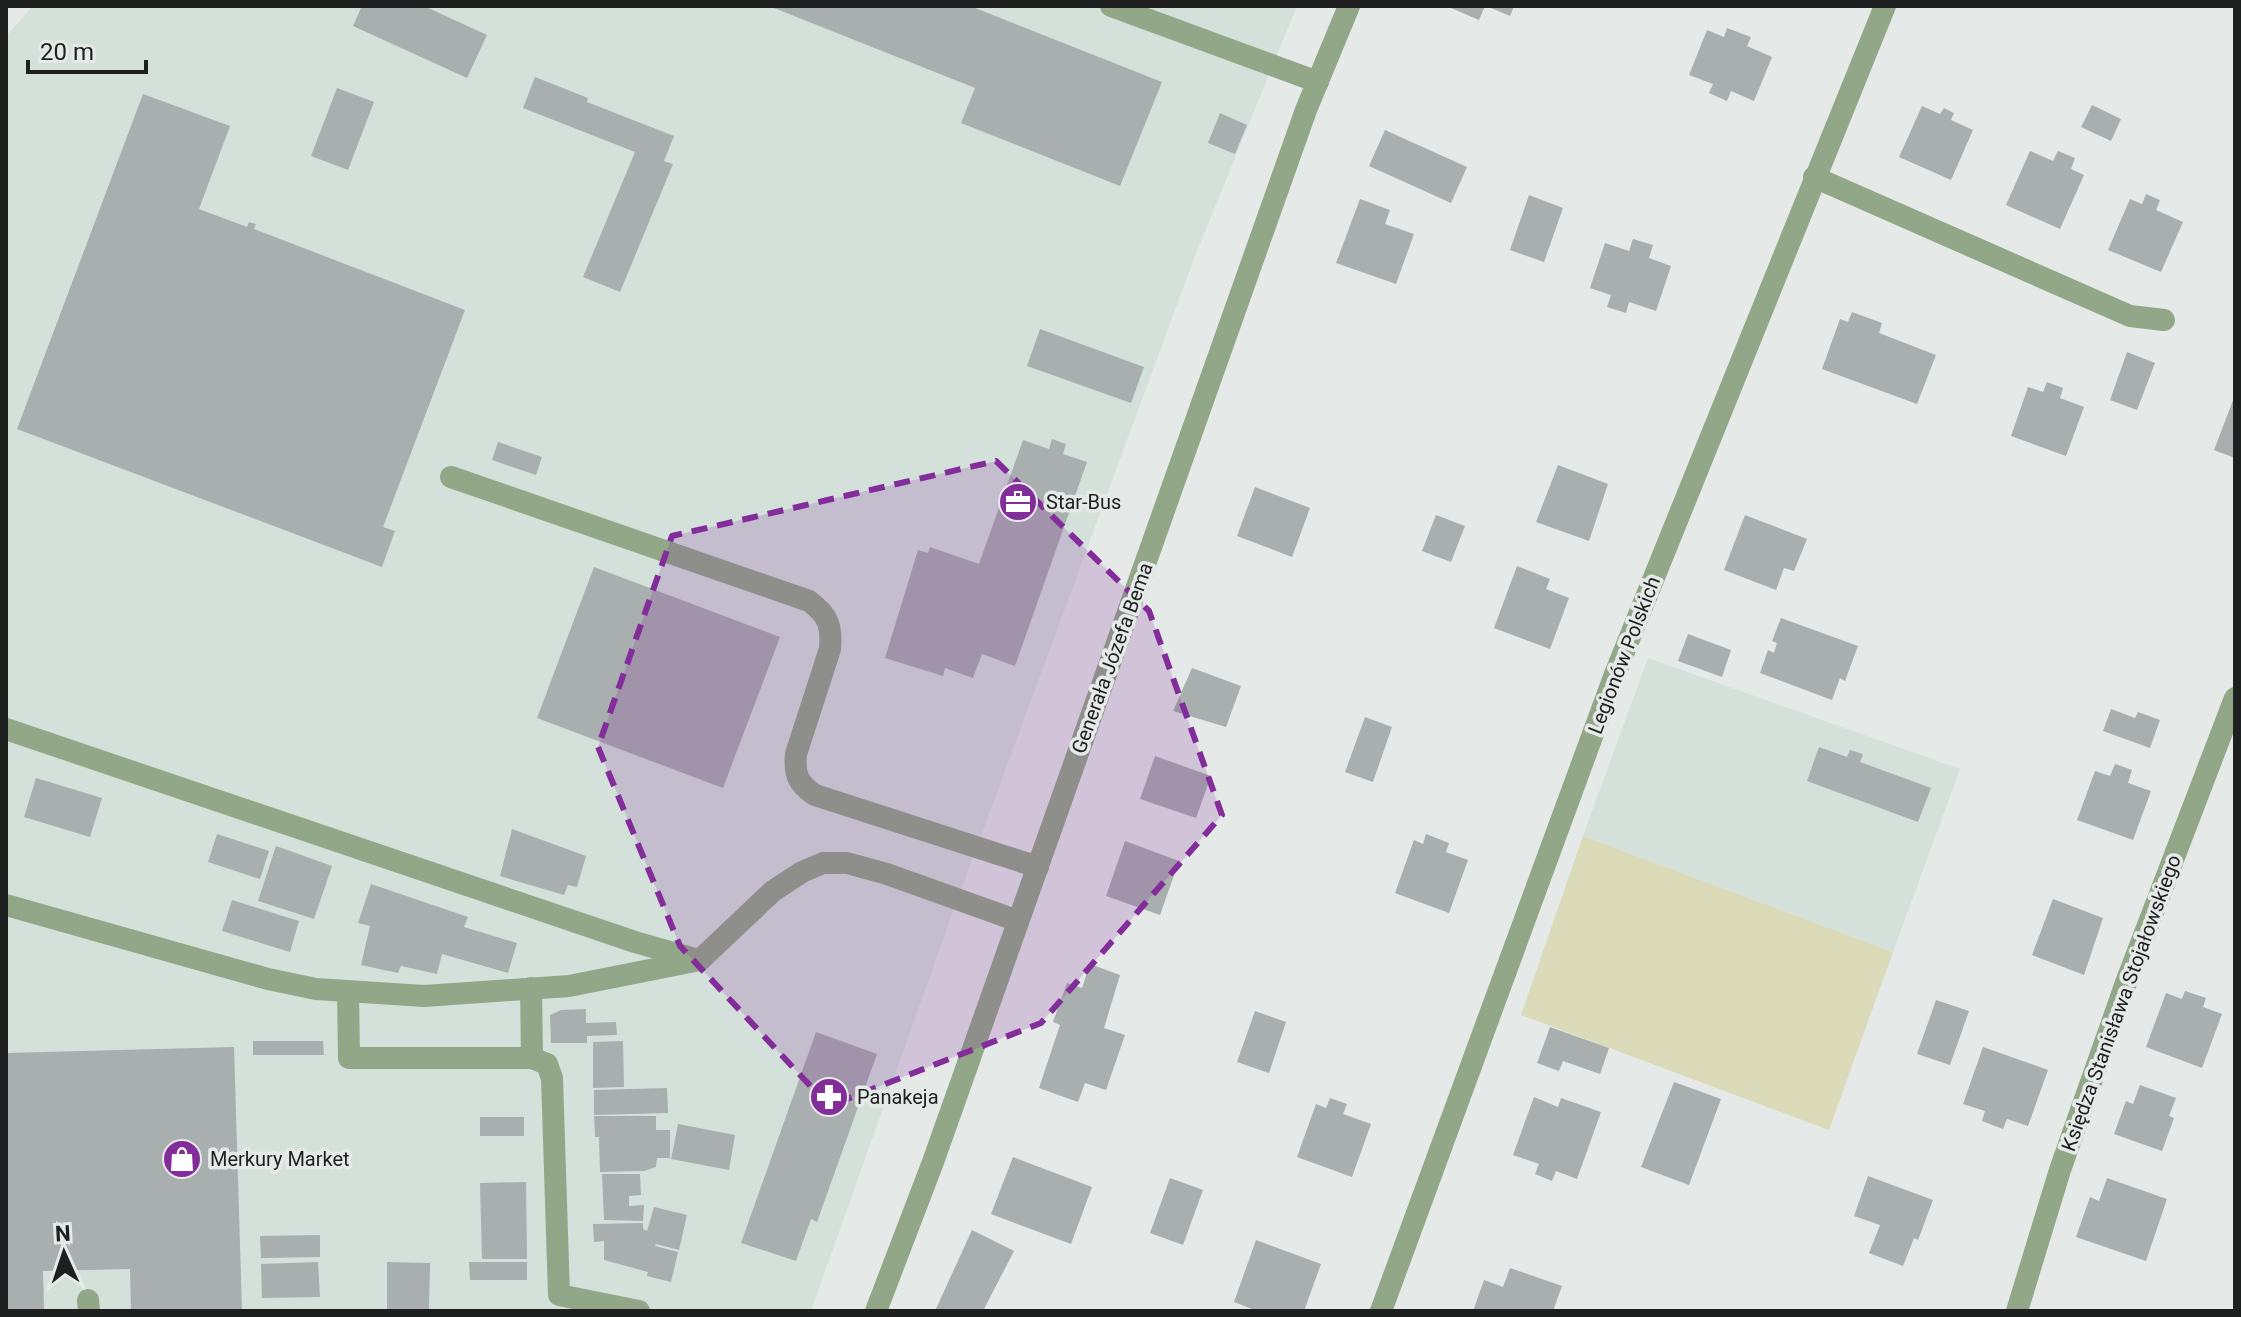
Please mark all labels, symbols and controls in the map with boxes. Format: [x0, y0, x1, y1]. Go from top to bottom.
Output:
scale bar [28, 24, 146, 74]
text: 20 m [40, 38, 94, 66]
office icon: Star-Bus [997, 481, 1039, 523]
place label: Star-Bus [1046, 490, 1121, 514]
street label: Generała Józefa Bema [1066, 559, 1158, 757]
street label: Legionów Polskich [1583, 573, 1665, 737]
street label: Księdza Stanisława Stojałowskiego [2056, 851, 2186, 1155]
pharmacy icon: Panakeja [808, 1076, 850, 1118]
place label: Panakeja [857, 1085, 939, 1109]
shop icon: Merkury Market [161, 1138, 203, 1180]
place label: Merkury Market [210, 1147, 350, 1171]
north arrow [24, 1213, 104, 1293]
text: N [55, 1221, 71, 1246]

